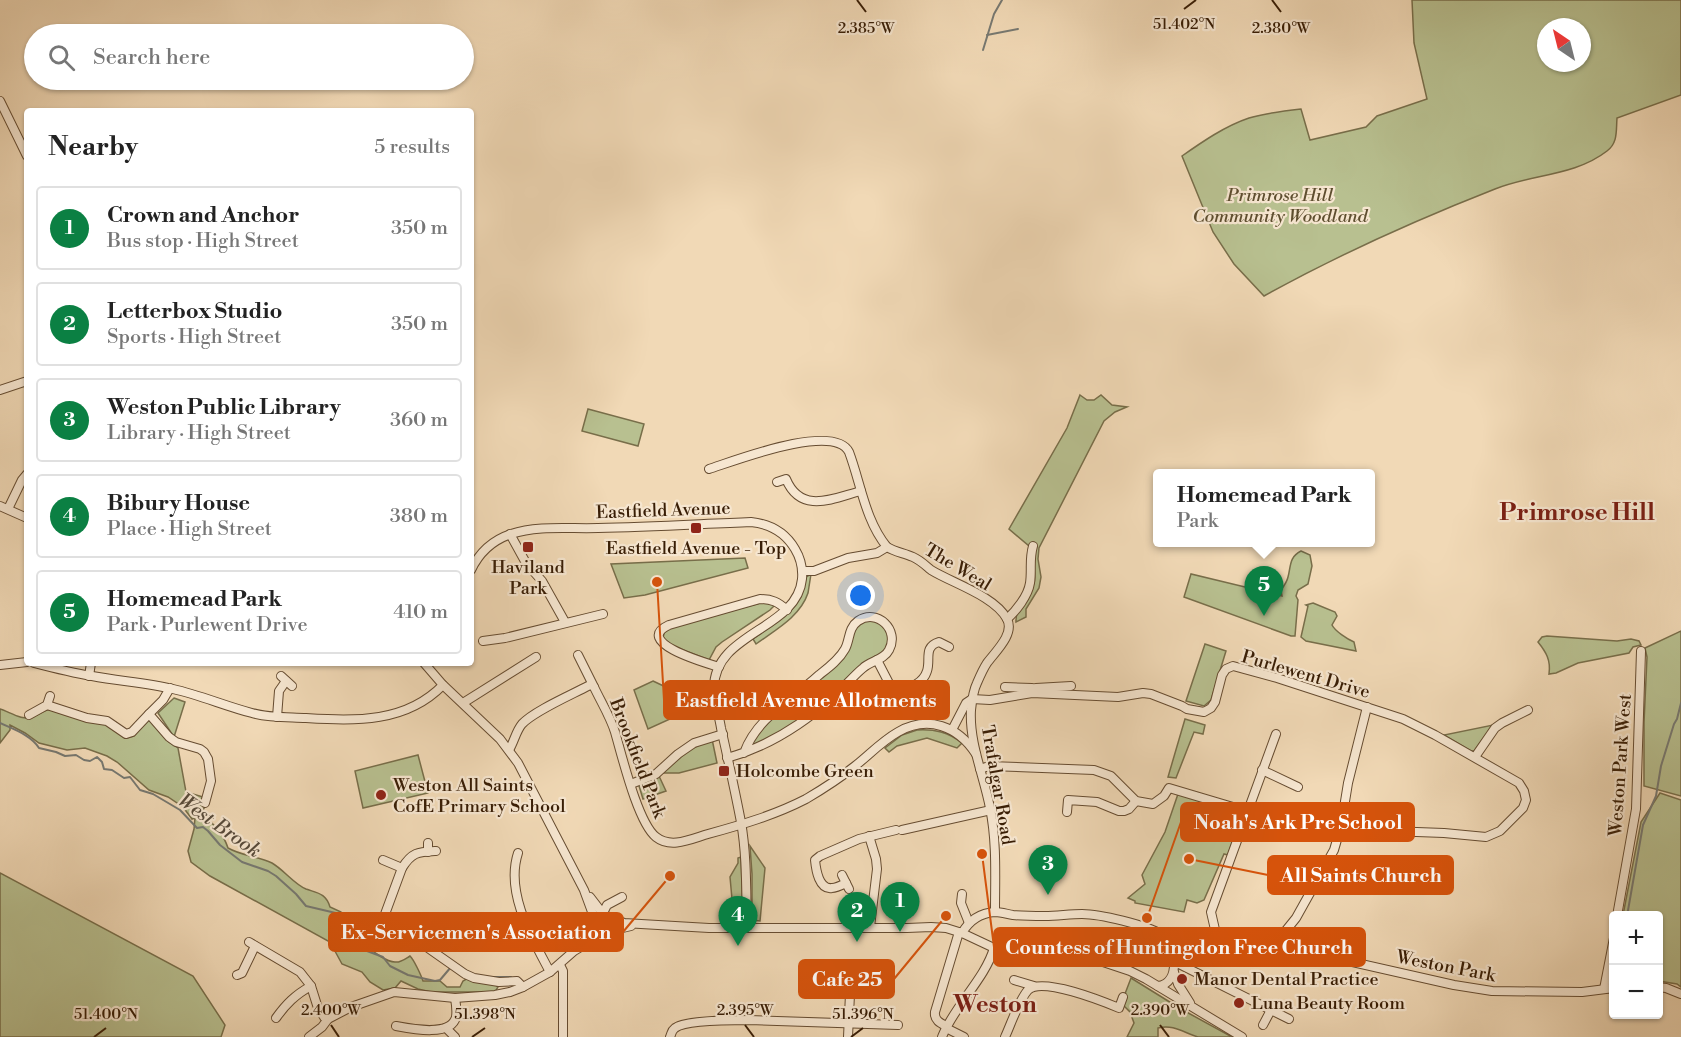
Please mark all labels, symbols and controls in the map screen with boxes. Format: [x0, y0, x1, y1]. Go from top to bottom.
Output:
text: 51.402°N [1153, 15, 1215, 34]
north arrow [1537, 18, 1591, 72]
text: 2.385°W [838, 19, 895, 38]
text: 2.380°W [1252, 19, 1311, 38]
search box [24, 24, 474, 90]
icon: search [45, 41, 78, 74]
text: Search here [93, 44, 210, 71]
text: Nearby [48, 131, 138, 163]
text: 5 results [374, 135, 450, 160]
park label: Primrose Hill Community Woodland [1192, 184, 1369, 228]
text: Crown and Anchor [107, 202, 299, 229]
text: 1 [65, 216, 74, 241]
text: 350 m [391, 216, 448, 241]
text: Bus stop · High Street [107, 229, 299, 254]
text: Letterbox Studio [107, 298, 282, 325]
text: 2 [63, 312, 76, 337]
text: 350 m [391, 312, 448, 337]
text: Sports · High Street [107, 325, 281, 350]
text: Weston Public Library [107, 394, 341, 421]
text: 3 [63, 408, 76, 433]
text: 360 m [390, 408, 448, 433]
text: Library · High Street [107, 421, 291, 446]
popup [1153, 469, 1375, 547]
text: Homemead Park [1177, 482, 1351, 509]
text: Bibury House [107, 490, 250, 517]
street label: Eastfield Avenue [595, 497, 731, 524]
district label: Primrose Hill [1499, 498, 1655, 528]
text: 4 [63, 504, 76, 529]
text: 380 m [390, 504, 448, 529]
text: Park [1177, 509, 1218, 534]
text: Place · High Street [107, 517, 272, 542]
marker: Eastfield Avenue - Top [689, 521, 703, 535]
place label: Eastfield Avenue - Top [606, 537, 786, 560]
street label: The Weal [920, 538, 996, 597]
marker: Haviland Park [521, 540, 535, 554]
place label: Haviland Park [491, 556, 566, 600]
pin: 5 [1244, 566, 1284, 616]
your location [846, 581, 875, 610]
text: Homemead Park [107, 586, 282, 613]
text: 5 [63, 600, 76, 625]
text: 410 m [393, 600, 448, 625]
text: Park · Purlewent Drive [107, 613, 308, 638]
street label: Purlewent Drive [1239, 645, 1373, 704]
callout: Eastfield Avenue Allotments [664, 681, 949, 719]
text: Eastfield Avenue Allotments [675, 689, 937, 714]
street label: Weston Park West [1604, 692, 1637, 838]
street label: Brookfield Park [604, 694, 672, 823]
street label: Trafalgar Road [976, 723, 1020, 848]
place label: Holcombe Green [736, 760, 874, 783]
marker: Holcombe Green [717, 764, 731, 778]
place label: Weston All Saints CofE Primary School [392, 774, 566, 818]
marker: Weston All Saints CofE Primary School [374, 788, 388, 802]
water label: West Brook [173, 789, 266, 864]
callout: Noah's Ark Pre School [1181, 803, 1414, 841]
text: Noah's Ark Pre School [1194, 811, 1403, 836]
pin: 3 [1028, 846, 1068, 895]
callout: All Saints Church [1268, 856, 1453, 894]
text: All Saints Church [1279, 864, 1443, 889]
pin: 1 [880, 882, 920, 932]
pin: 2 [838, 892, 876, 942]
pin: 4 [718, 896, 758, 946]
map controls [1609, 911, 1663, 1019]
button: + [1609, 911, 1663, 965]
callout: Ex-Servicemen's Association [329, 913, 623, 951]
text: Ex-Servicemen's Association [341, 921, 612, 946]
callout: Countess of Huntingdon Free Church [994, 928, 1365, 966]
text: Countess of Huntingdon Free Church [1005, 936, 1353, 961]
street label: Weston Park [1393, 945, 1499, 988]
callout: Cafe 25 [799, 960, 894, 998]
button: − [1609, 965, 1663, 1019]
text: Cafe 25 [812, 968, 882, 993]
place label: Manor Dental Practice [1194, 968, 1379, 991]
marker: Manor Dental Practice [1175, 972, 1189, 986]
district label: Weston [952, 990, 1037, 1020]
place label: Luna Beauty Room [1251, 992, 1405, 1015]
marker: Luna Beauty Room [1232, 996, 1246, 1010]
text: 2.400°W [301, 1001, 361, 1020]
text: 2.395°W [717, 1001, 774, 1020]
text: 2.390°W [1131, 1001, 1190, 1020]
text: 51.400°N [74, 1005, 138, 1024]
text: 51.398°N [454, 1005, 516, 1024]
text: 51.396°N [832, 1005, 894, 1024]

